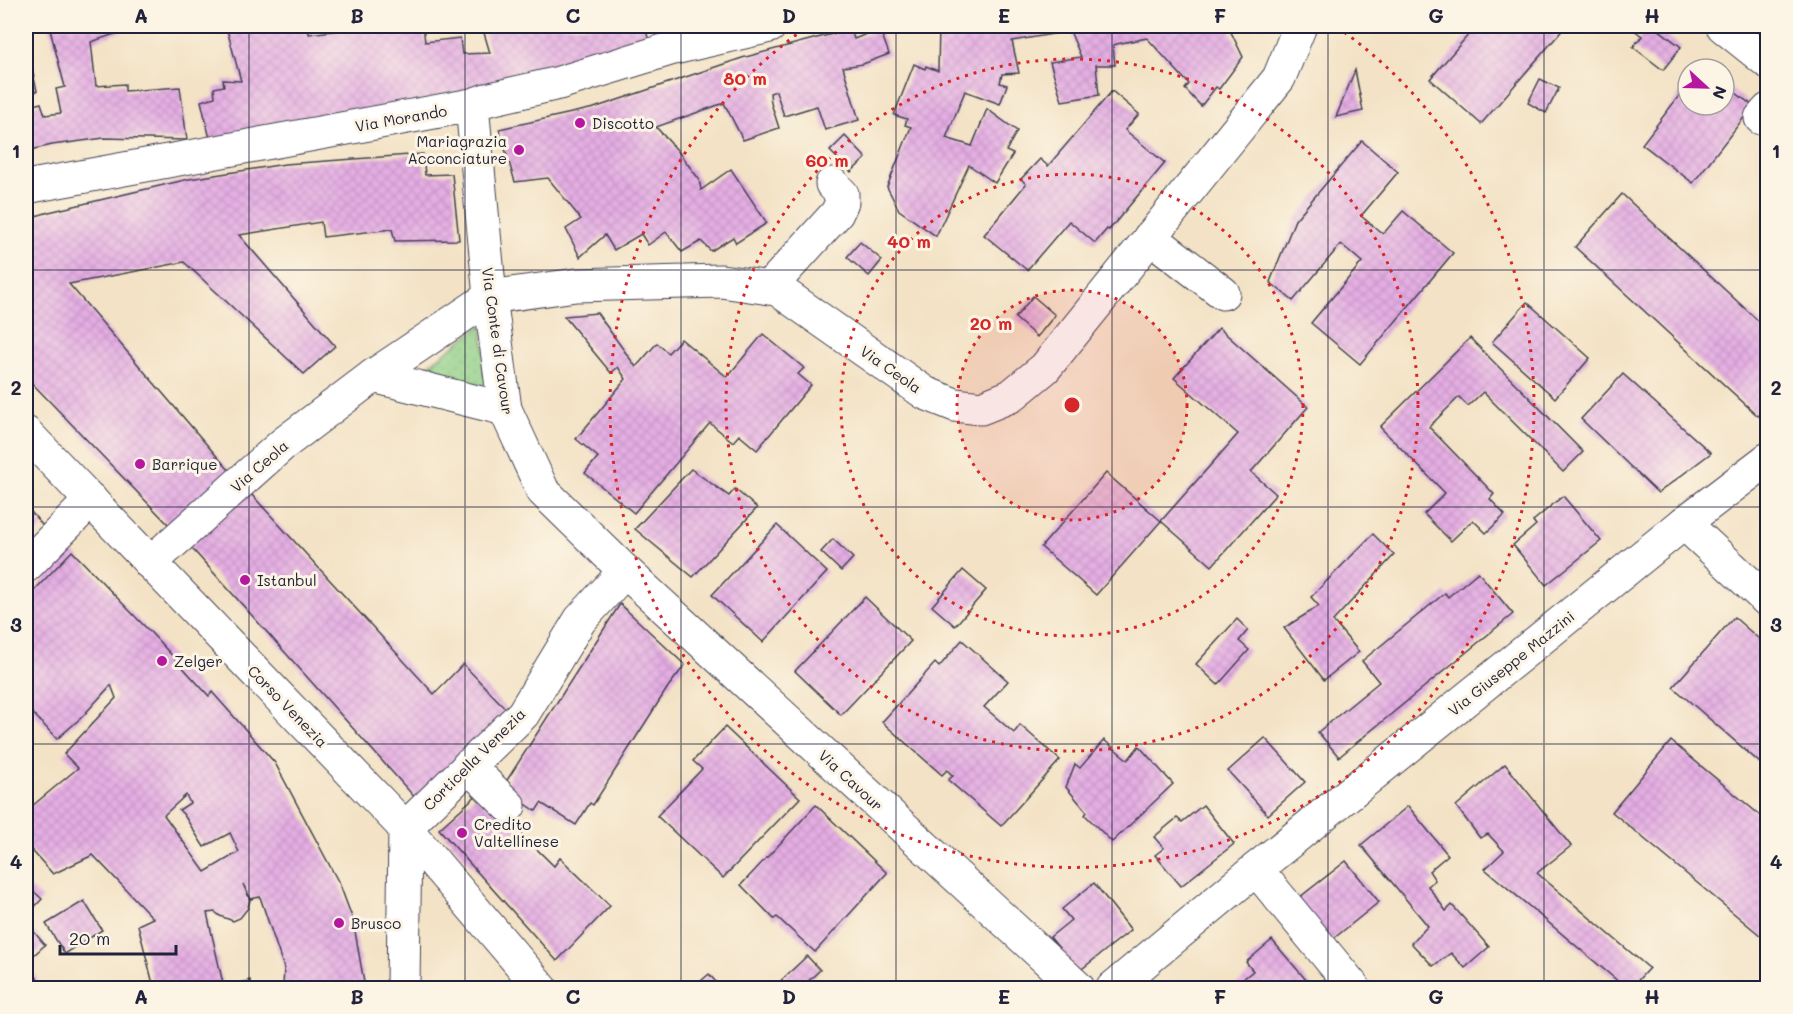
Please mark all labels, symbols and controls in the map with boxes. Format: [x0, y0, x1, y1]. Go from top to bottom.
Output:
text: A [134, 2, 148, 28]
text: B [350, 2, 364, 28]
text: C [566, 2, 581, 28]
text: D [782, 2, 796, 28]
text: E [998, 2, 1010, 28]
text: F [1214, 2, 1227, 28]
text: G [1428, 2, 1444, 28]
text: H [1644, 2, 1660, 28]
north arrow [1676, 57, 1736, 117]
text: 80 m [723, 66, 767, 90]
text: N [1708, 83, 1732, 102]
street label: Via Morando [354, 100, 449, 136]
place label: Discotto [592, 113, 654, 133]
marker: Discotto [573, 116, 587, 130]
place label: Mariagrazia Acconciature [407, 131, 507, 168]
text: 1 [12, 137, 20, 163]
text: 1 [1772, 137, 1780, 163]
marker: Mariagrazia Acconciature [512, 143, 526, 157]
text: 60 m [805, 148, 849, 172]
text: 40 m [887, 229, 931, 253]
street label: Via Conte di Cavour [478, 266, 518, 416]
text: 20 m [970, 311, 1012, 335]
street label: Via Ceola [856, 341, 926, 397]
text: 2 [10, 374, 22, 400]
text: 2 [1770, 374, 1782, 400]
centre of rings [1062, 395, 1082, 415]
street label: Via Ceola [226, 435, 292, 497]
place label: Barrique [152, 454, 217, 474]
marker: Barrique [133, 457, 147, 471]
place label: Istanbul [257, 570, 317, 590]
marker: Istanbul [238, 573, 252, 587]
street label: Via Giuseppe Mazzini [1444, 606, 1578, 720]
text: 3 [10, 611, 22, 637]
text: 3 [1770, 611, 1782, 637]
place label: Zelger [174, 651, 223, 671]
marker: Zelger [155, 654, 169, 668]
street label: Corso Venezia [244, 661, 332, 751]
street label: Corticella Venezia [419, 704, 529, 814]
street label: Via Cavour [815, 745, 887, 815]
place label: Credito Valtellinese [474, 814, 559, 851]
marker: Credito Valtellinese [455, 826, 469, 840]
text: 4 [10, 848, 23, 874]
text: 4 [1770, 848, 1783, 874]
place label: Brusco [351, 913, 401, 933]
marker: Brusco [332, 916, 346, 930]
scale bar [60, 918, 176, 956]
text: 20 m [69, 926, 110, 950]
text: A [134, 983, 148, 1009]
text: B [350, 983, 364, 1009]
text: C [566, 983, 581, 1009]
text: D [782, 983, 796, 1009]
text: E [998, 983, 1010, 1009]
text: F [1214, 983, 1227, 1009]
text: G [1428, 983, 1444, 1009]
text: H [1644, 983, 1660, 1009]

